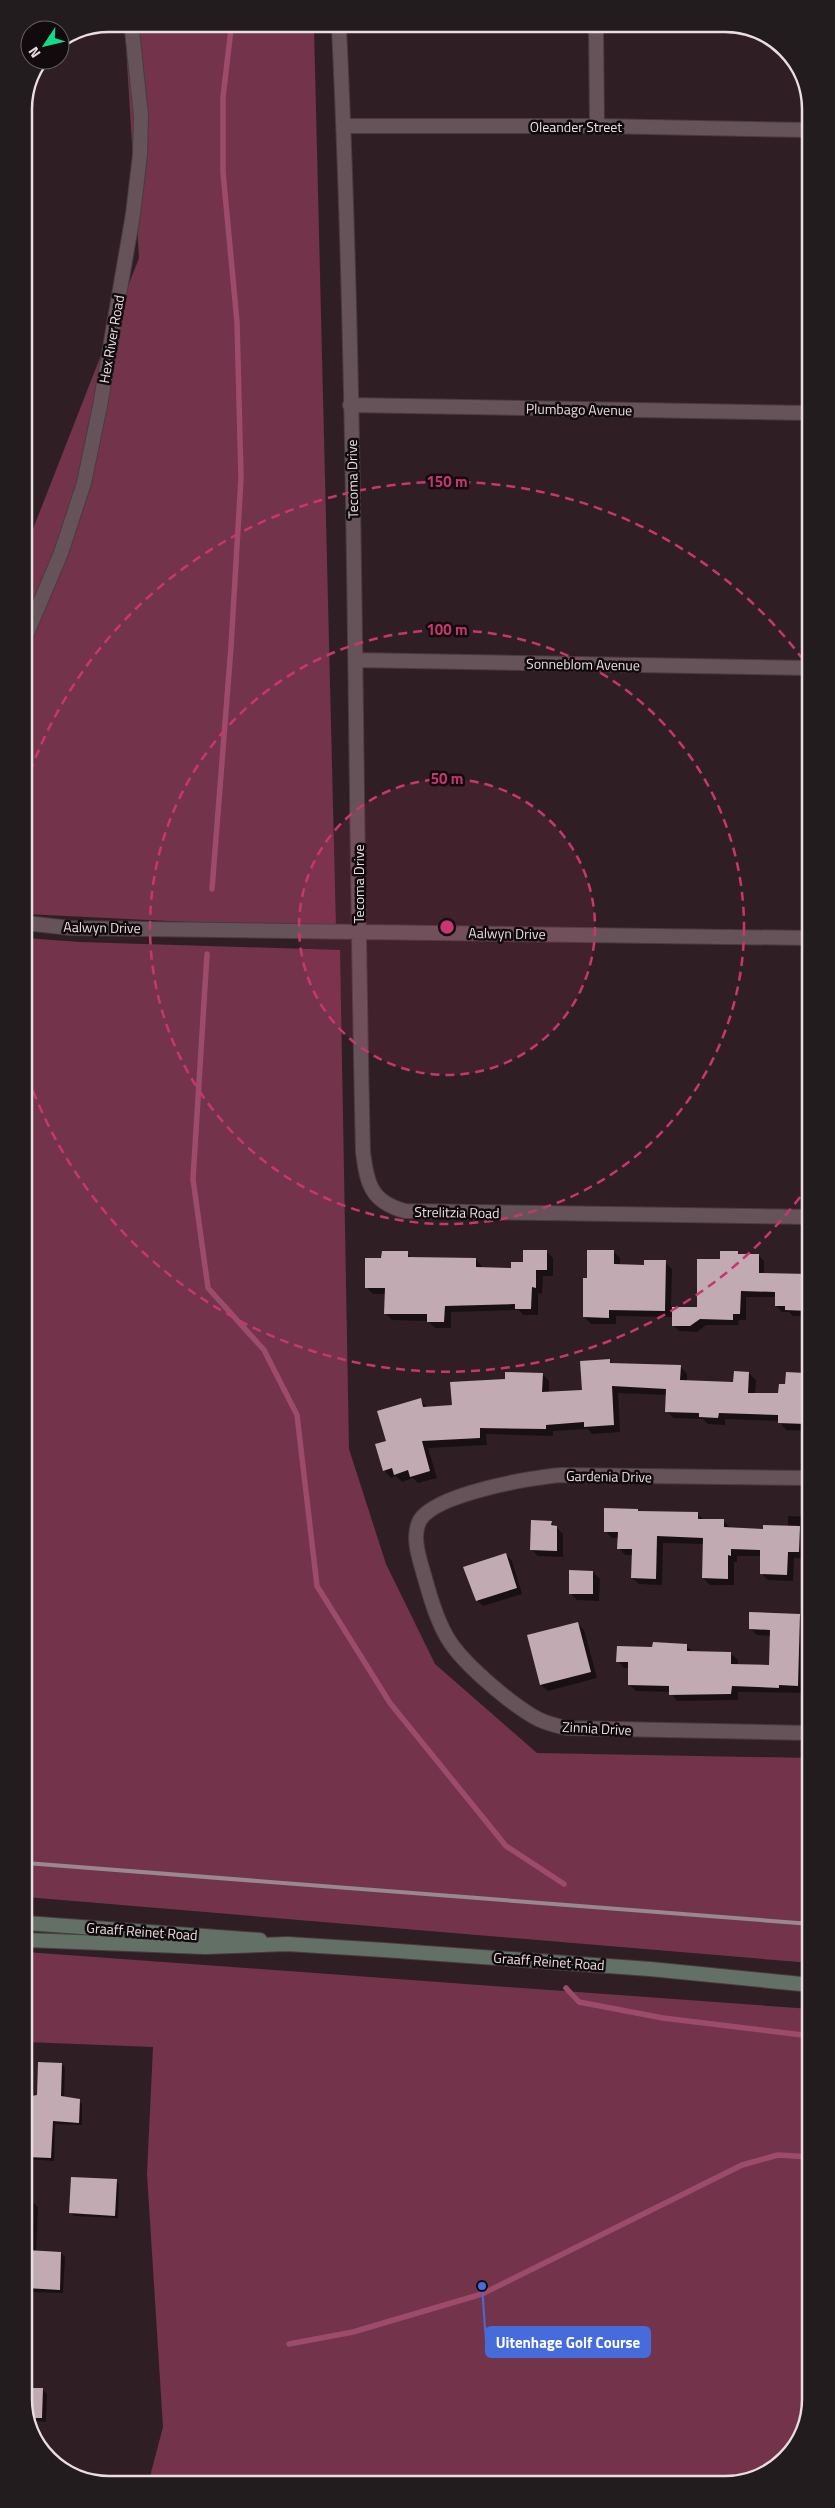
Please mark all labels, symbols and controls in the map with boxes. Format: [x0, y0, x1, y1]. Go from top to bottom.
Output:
north arrow [20, 20, 70, 70]
text: N [23, 43, 45, 63]
street label: Oleander Street [530, 116, 622, 137]
street label: Hex River Road [93, 293, 129, 385]
street label: Plumbago Avenue [526, 398, 632, 420]
street label: Tecoma Drive [341, 439, 363, 519]
text: 150 m [426, 470, 468, 493]
text: 100 m [426, 618, 468, 641]
street label: Sonneblom Avenue [526, 653, 640, 675]
text: 50 m [431, 767, 463, 790]
street label: Tecoma Drive [348, 845, 369, 924]
street label: Aalwyn Drive [63, 916, 141, 938]
centre of rings [438, 918, 456, 936]
street label: Aalwyn Drive [468, 922, 546, 944]
street label: Strelitzia Road [414, 1201, 500, 1223]
street label: Gardenia Drive [566, 1465, 652, 1487]
street label: Zinnia Drive [562, 1716, 632, 1740]
street label: Graaff Reinet Road [86, 1917, 198, 1945]
street label: Graaff Reinet Road [493, 1947, 605, 1975]
callout: Uitenhage Golf Course [486, 2327, 650, 2357]
text: Uitenhage Golf Course [496, 2331, 641, 2354]

